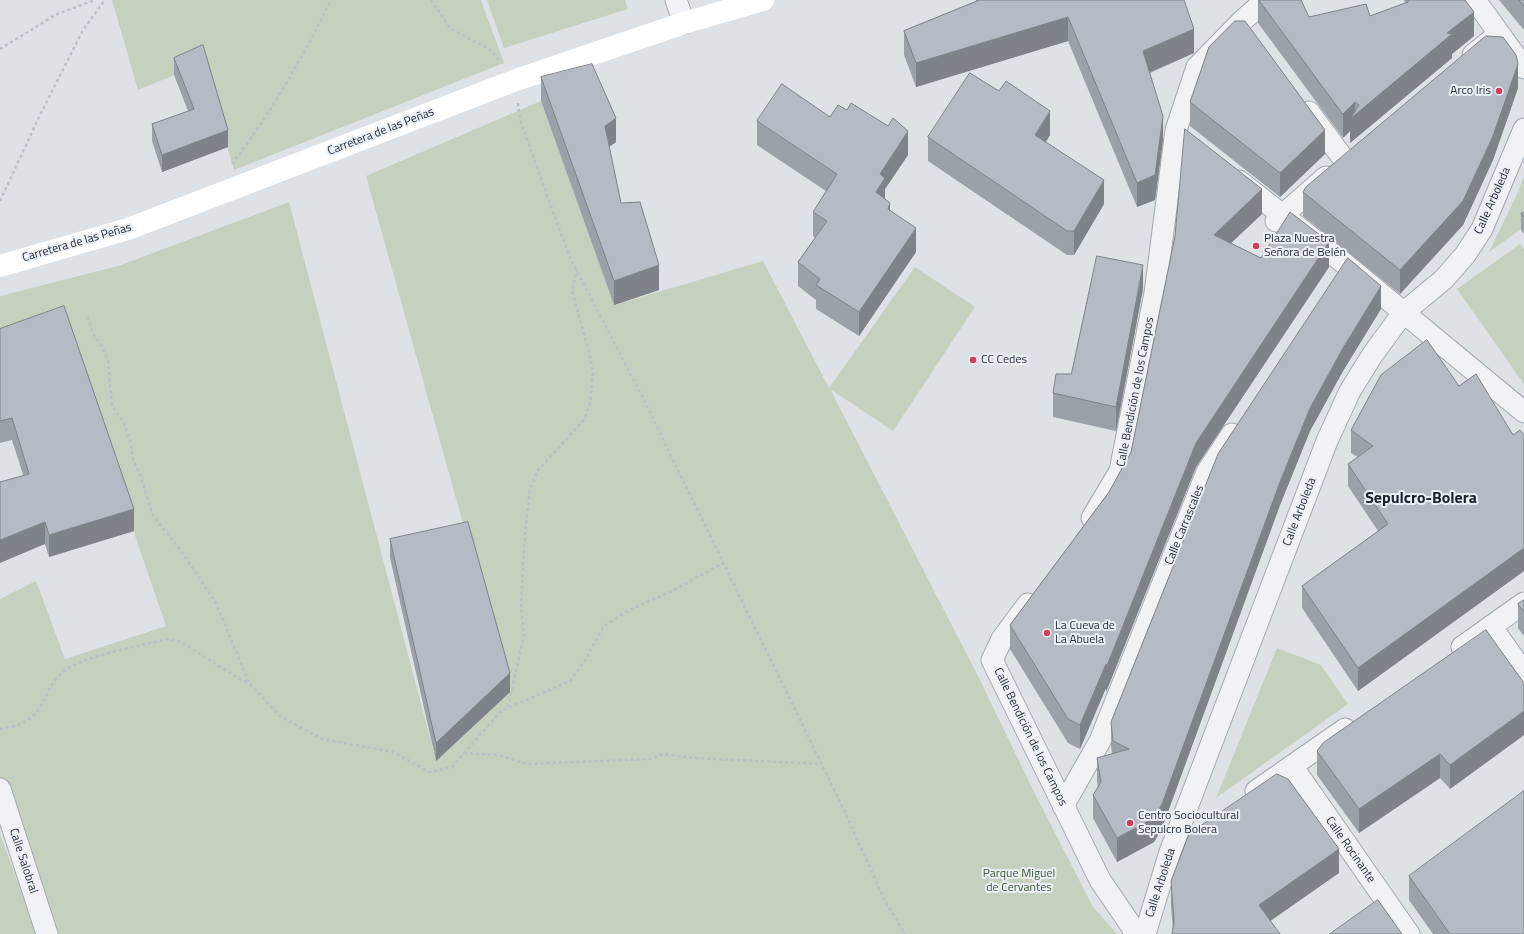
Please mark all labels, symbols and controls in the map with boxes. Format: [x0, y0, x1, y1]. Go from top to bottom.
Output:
place label: Arco Iris [1450, 84, 1491, 98]
marker: Arco Iris [1494, 86, 1504, 96]
street label: Carretera de las Peñas [326, 105, 436, 159]
street label: Calle Arboleda [1472, 165, 1514, 237]
street label: Carretera de las Peñas [21, 220, 133, 266]
place label: Plaza Nuestra Señora de Belén [1264, 232, 1346, 260]
marker: Plaza Nuestra Señora de Belén [1251, 241, 1261, 251]
street label: Calle Bendición de los Campos [1114, 316, 1158, 468]
place label: CC Cedes [981, 353, 1027, 367]
marker: CC Cedes [968, 355, 978, 365]
street label: Calle Arboleda [1280, 476, 1320, 548]
street label: Calle Carrascales [1162, 483, 1208, 567]
district label: Sepulcro-Bolera [1365, 489, 1477, 509]
place label: La Cueva de La Abuela [1055, 619, 1115, 647]
marker: La Cueva de La Abuela [1042, 628, 1052, 638]
street label: Calle Bendición de los Campos [990, 665, 1070, 809]
place label: Centro Sociocultural Sepulcro Bolera [1138, 809, 1239, 837]
street label: Calle Rocinante [1322, 814, 1378, 886]
marker: Centro Sociocultural Sepulcro Bolera [1125, 818, 1135, 828]
street label: Calle Salobral [6, 827, 40, 895]
street label: Calle Arboleda [1143, 847, 1179, 919]
park label: Parque Miguel de Cervantes [983, 867, 1055, 895]

